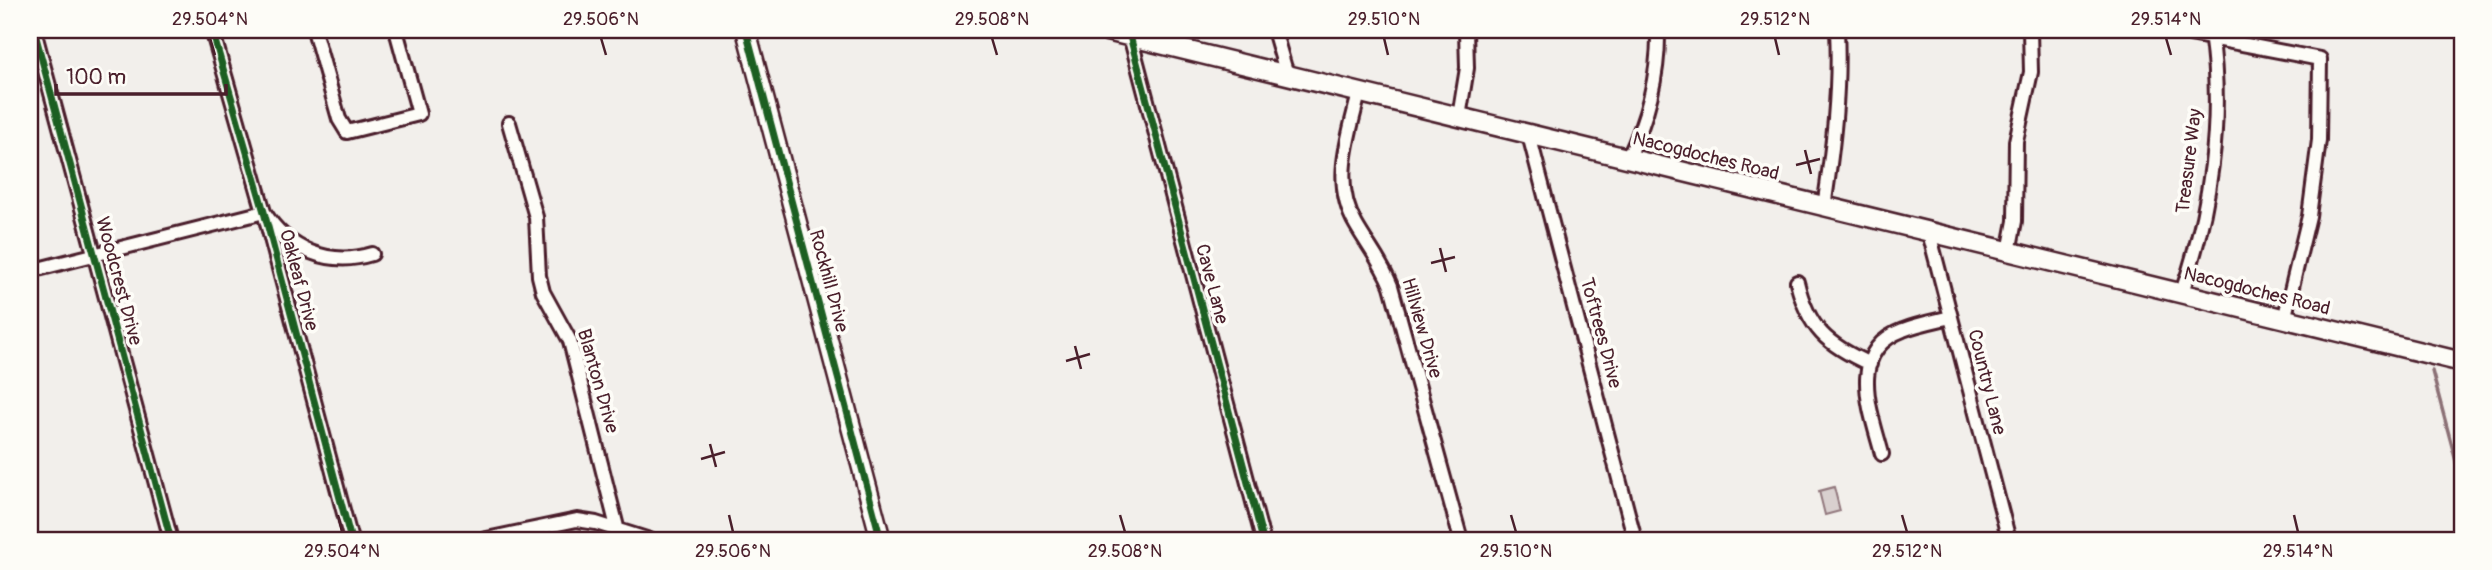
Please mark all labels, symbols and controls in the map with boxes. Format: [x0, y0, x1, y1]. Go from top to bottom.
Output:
text: 29.504°N [172, 8, 248, 31]
text: 29.506°N [563, 8, 639, 31]
text: 29.508°N [955, 8, 1029, 31]
text: 29.510°N [1348, 8, 1420, 31]
text: 29.512°N [1740, 8, 1810, 31]
text: 29.514°N [2131, 8, 2201, 31]
scale bar [56, 52, 226, 96]
text: 100 m [66, 64, 126, 91]
street label: Treasure Way [2171, 107, 2207, 215]
street label: Nacogdoches Road [1630, 126, 1782, 186]
street label: Woodcrest Drive [90, 214, 148, 349]
street label: Oakleaf Drive [274, 227, 324, 334]
street label: Rockhill Drive [804, 227, 854, 335]
street label: Cave Lane [1190, 241, 1234, 327]
street label: Nacogdoches Road [2181, 261, 2333, 321]
street label: Hillview Drive [1396, 275, 1448, 382]
street label: Toftrees Drive [1575, 275, 1627, 392]
street label: Blanton Drive [572, 326, 624, 436]
street label: Country Lane [1962, 327, 2012, 438]
text: 29.504°N [304, 540, 380, 563]
text: 29.506°N [695, 540, 771, 563]
text: 29.508°N [1088, 540, 1162, 563]
text: 29.510°N [1480, 540, 1552, 563]
text: 29.512°N [1872, 540, 1942, 563]
text: 29.514°N [2263, 540, 2333, 563]

